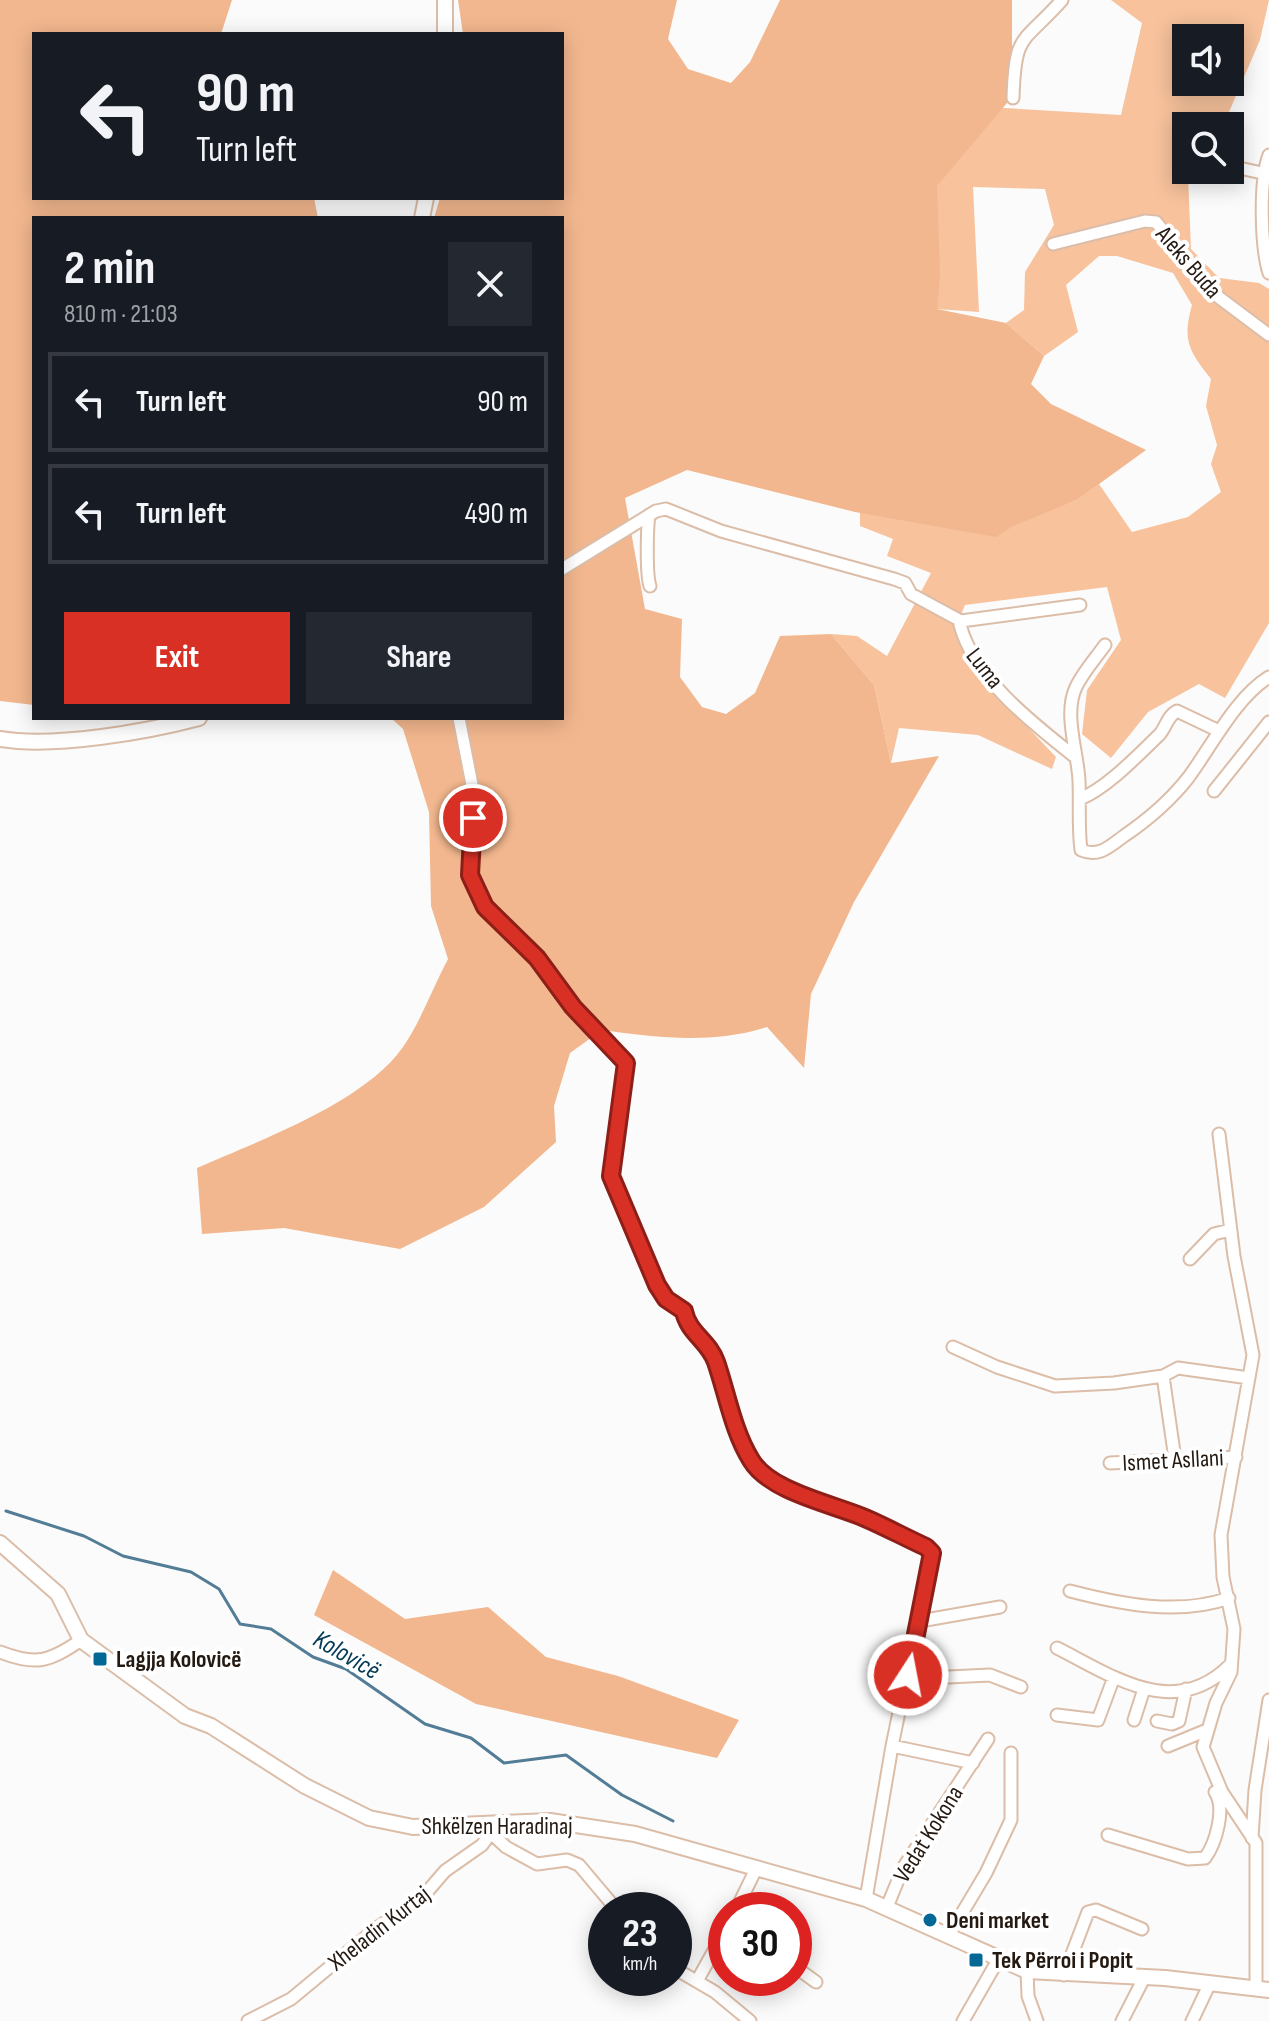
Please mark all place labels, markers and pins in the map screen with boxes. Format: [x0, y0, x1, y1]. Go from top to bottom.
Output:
pin [439, 784, 507, 852]
place label: Lagjja Kolovicë [116, 1645, 242, 1674]
marker: Lagjja Kolovicë [91, 1650, 109, 1668]
place label: Deni market [946, 1906, 1049, 1935]
marker: Deni market [921, 1911, 939, 1929]
place label: Tek Përroi i Popit [992, 1946, 1133, 1975]
marker: Tek Përroi i Popit [967, 1951, 985, 1969]

